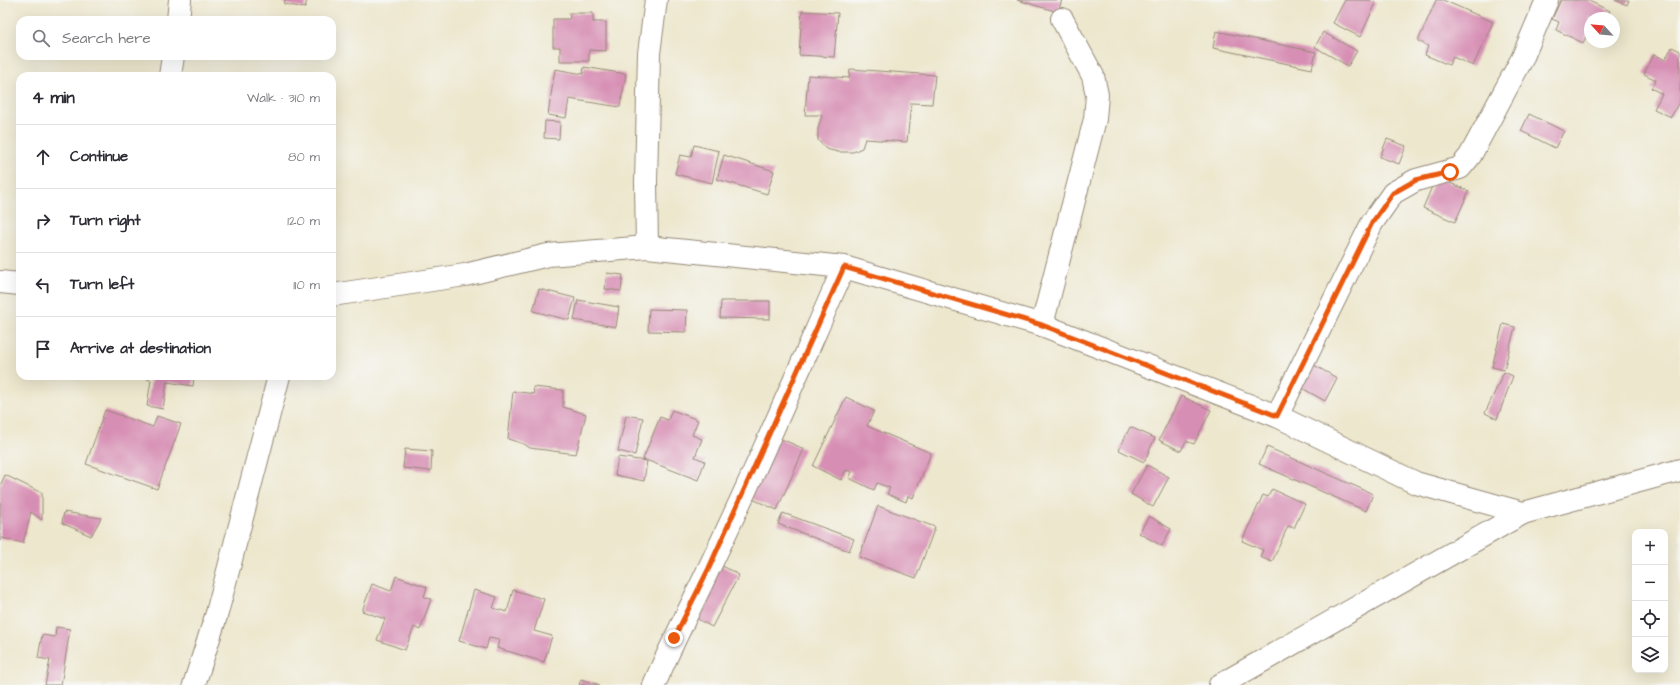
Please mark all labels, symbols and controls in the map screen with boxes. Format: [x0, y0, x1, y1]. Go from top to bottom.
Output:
north arrow [1584, 12, 1620, 48]
search box [16, 16, 336, 60]
icon: search [30, 27, 52, 49]
text: Search here [62, 28, 151, 49]
text: 4 min [32, 86, 75, 110]
text: Walk · 310 m [247, 89, 320, 107]
icon: ahead [32, 146, 54, 168]
text: Continue [70, 146, 128, 167]
text: 80 m [288, 148, 320, 166]
route start [1441, 163, 1459, 181]
icon: right [32, 210, 54, 232]
text: Turn right [70, 210, 141, 231]
text: 120 m [287, 212, 320, 230]
icon: left [32, 274, 54, 296]
text: Turn left [70, 274, 134, 295]
text: 110 m [293, 276, 320, 294]
icon: arrive [32, 338, 54, 360]
text: Arrive at destination [70, 338, 211, 359]
map controls [1632, 529, 1668, 673]
button: + [1632, 529, 1668, 565]
button: − [1632, 565, 1668, 601]
button: locate [1632, 601, 1668, 637]
route end [665, 629, 683, 647]
button: layers [1632, 637, 1668, 673]

